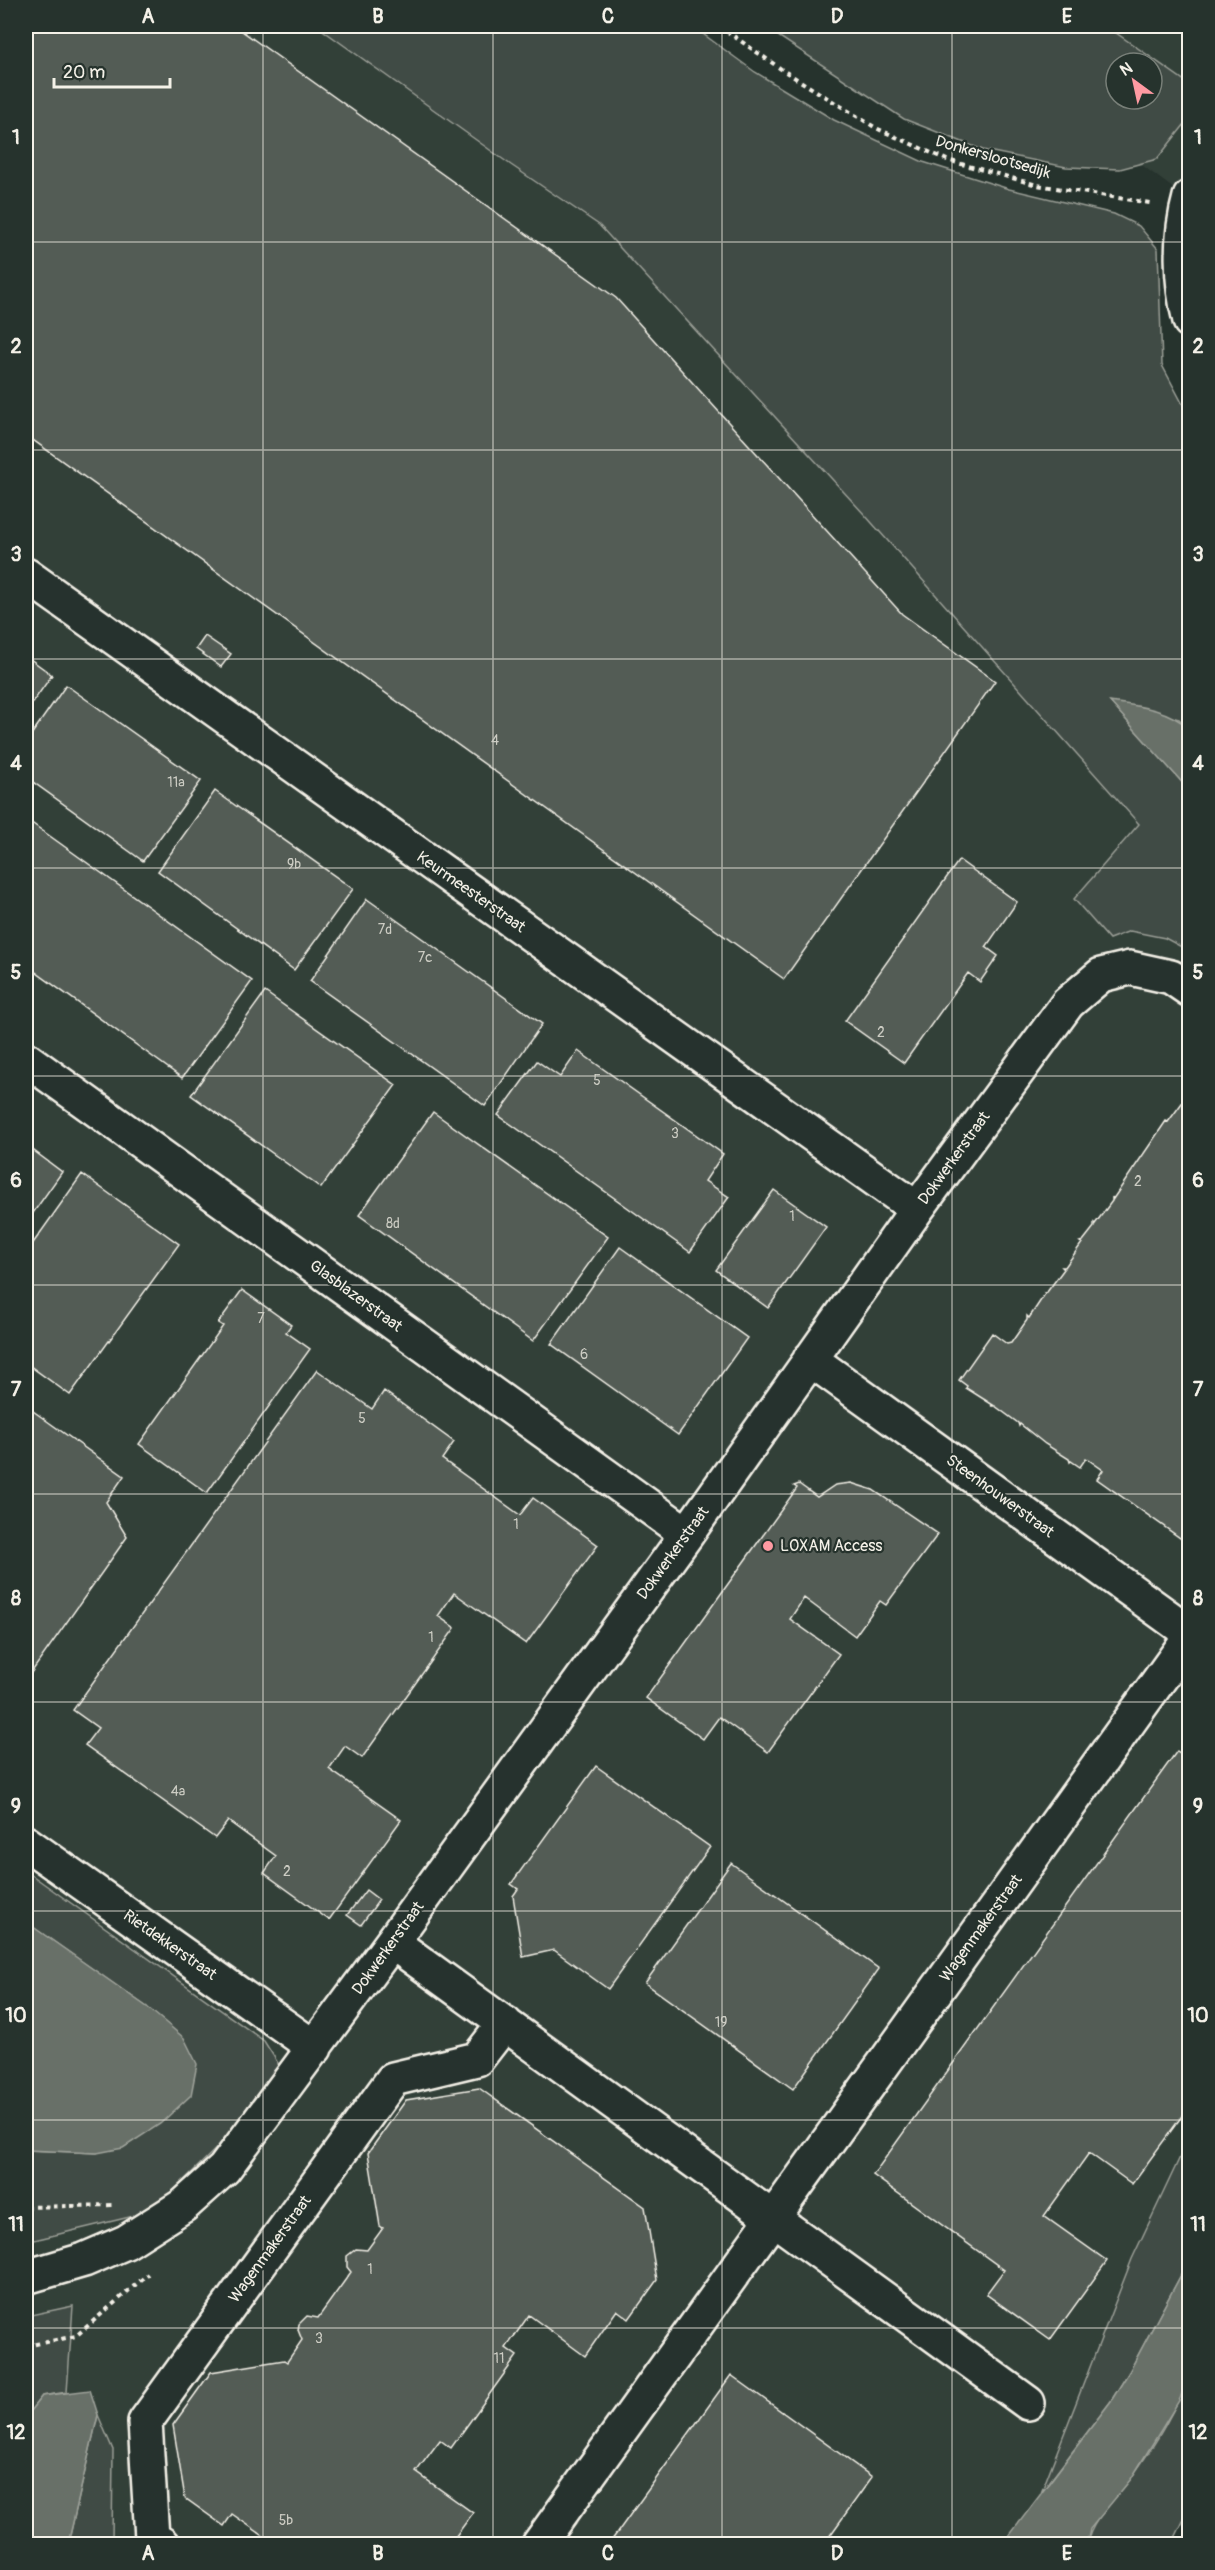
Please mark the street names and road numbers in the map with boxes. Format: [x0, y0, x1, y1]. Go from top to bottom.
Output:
street label: Donkerslootsedijk [933, 131, 1053, 183]
street label: Keurmeesterstraat [413, 847, 530, 937]
street label: Dokwerkerstraat [914, 1107, 995, 1208]
street label: Glasblazerstraat [306, 1256, 407, 1337]
street label: Steenhouwerstraat [942, 1450, 1058, 1542]
street label: Dokwerkerstraat [633, 1502, 714, 1603]
street label: Wagenmakerstraat [935, 1870, 1027, 1986]
street label: Dokwerkerstraat [348, 1897, 429, 1998]
street label: Rietdekkerstraat [119, 1905, 221, 1985]
street label: Wagenmakerstraat [224, 2191, 316, 2307]

